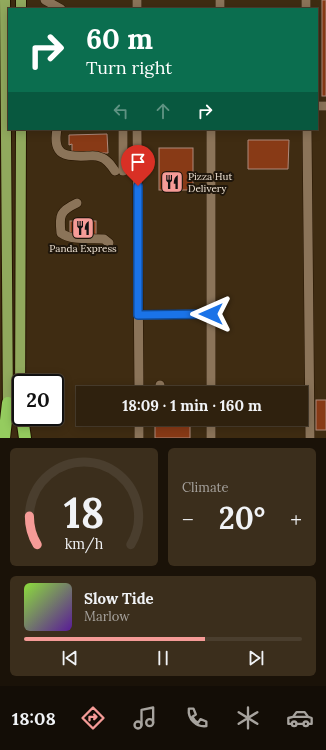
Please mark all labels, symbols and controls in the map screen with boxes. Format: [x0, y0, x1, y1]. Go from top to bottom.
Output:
text: 60 m [86, 21, 153, 57]
icon: right [20, 24, 72, 76]
text: Turn right [86, 56, 172, 79]
icon: left [110, 100, 132, 122]
icon: ahead [152, 100, 174, 122]
icon: right [194, 100, 216, 122]
pin [121, 145, 155, 186]
icon: arrive [127, 151, 149, 173]
restaurant icon: Pizza Hut Delivery [159, 169, 185, 195]
place label: Pizza Hut Delivery [188, 170, 232, 195]
restaurant icon: Panda Express [70, 215, 96, 241]
place label: Panda Express [49, 242, 117, 255]
position arrow [190, 293, 232, 335]
speed limit sign: 20 [12, 374, 64, 426]
text: 18:09 · 1 min · 160 m [122, 396, 262, 415]
text: Climate [182, 479, 229, 496]
text: 18 [64, 486, 104, 539]
text: 20° [219, 499, 265, 537]
text: − [182, 505, 194, 533]
text: + [290, 505, 302, 533]
text: km/h [65, 535, 104, 554]
text: Slow Tide [84, 589, 154, 608]
text: Marlow [84, 608, 130, 625]
icon: previous [59, 647, 81, 669]
icon: pause [152, 647, 174, 669]
icon: next [245, 647, 267, 669]
icon: directions [79, 704, 107, 732]
icon: music [131, 704, 159, 732]
icon: phone [183, 704, 211, 732]
icon: climate [234, 704, 262, 732]
icon: car [286, 704, 314, 732]
text: 18:08 [12, 707, 56, 730]

